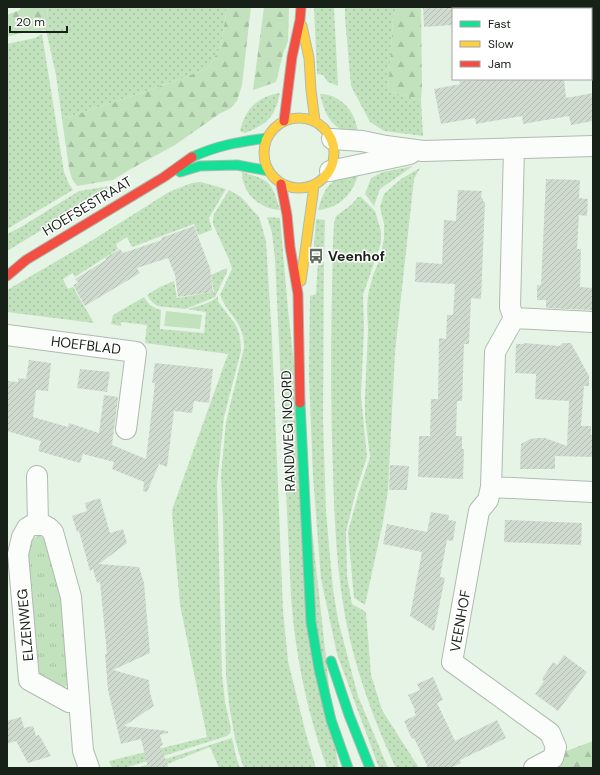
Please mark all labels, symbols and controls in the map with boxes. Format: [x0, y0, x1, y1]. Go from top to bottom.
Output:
scale bar [10, 8, 67, 34]
legend [452, 8, 592, 80]
text: 20 m [16, 14, 45, 30]
text: Fast [488, 16, 511, 32]
text: Slow [488, 36, 514, 52]
text: Jam [488, 56, 511, 72]
street label: HOEFSESTRAAT [39, 172, 135, 240]
bus stop icon: Veenhof [307, 247, 325, 265]
place label: Veenhof [328, 247, 385, 265]
street label: HOEFBLAD [50, 332, 122, 358]
street label: RANDWEG NOORD [277, 370, 299, 492]
street label: ELZENWEG [13, 588, 37, 662]
street label: VEENHOF [446, 588, 474, 653]

